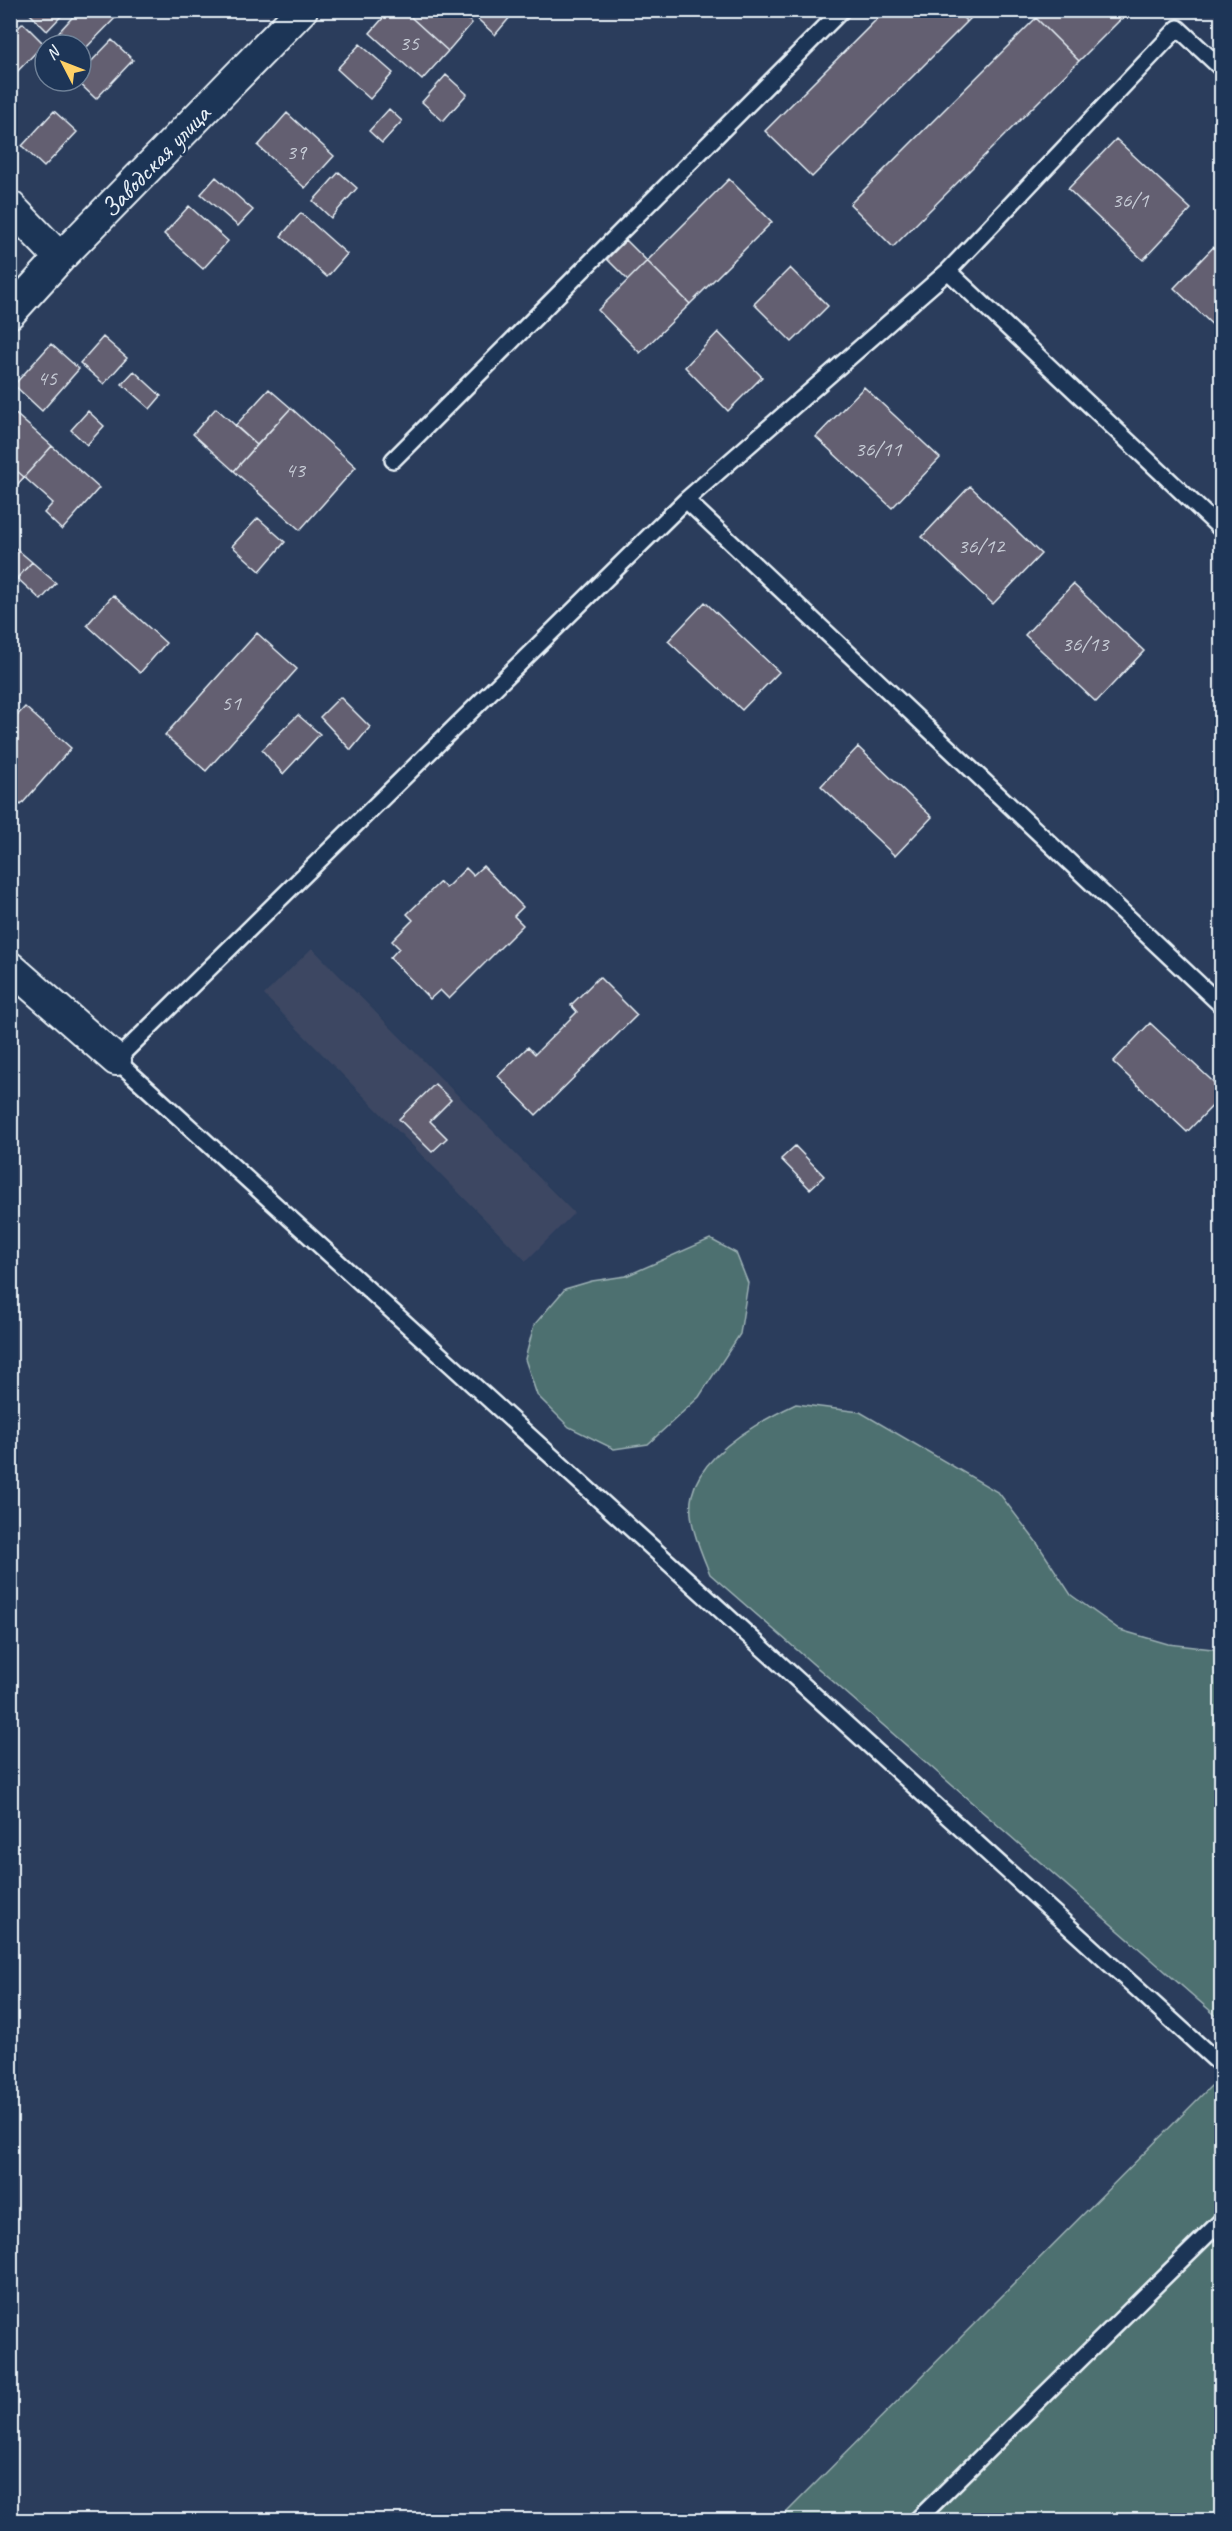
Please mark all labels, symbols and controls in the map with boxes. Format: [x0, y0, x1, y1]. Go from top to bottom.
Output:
house number: 35 [399, 29, 420, 57]
north arrow [33, 33, 93, 93]
text: N [42, 41, 65, 64]
street label: Заводская улица [93, 97, 218, 225]
house number: 39 [286, 138, 308, 166]
house number: 36/1 [1112, 186, 1150, 214]
house number: 45 [37, 364, 58, 392]
house number: 36/11 [855, 435, 903, 463]
house number: 43 [285, 456, 307, 484]
house number: 36/12 [958, 532, 1007, 560]
house number: 36/13 [1062, 630, 1111, 658]
house number: 51 [221, 689, 242, 717]

